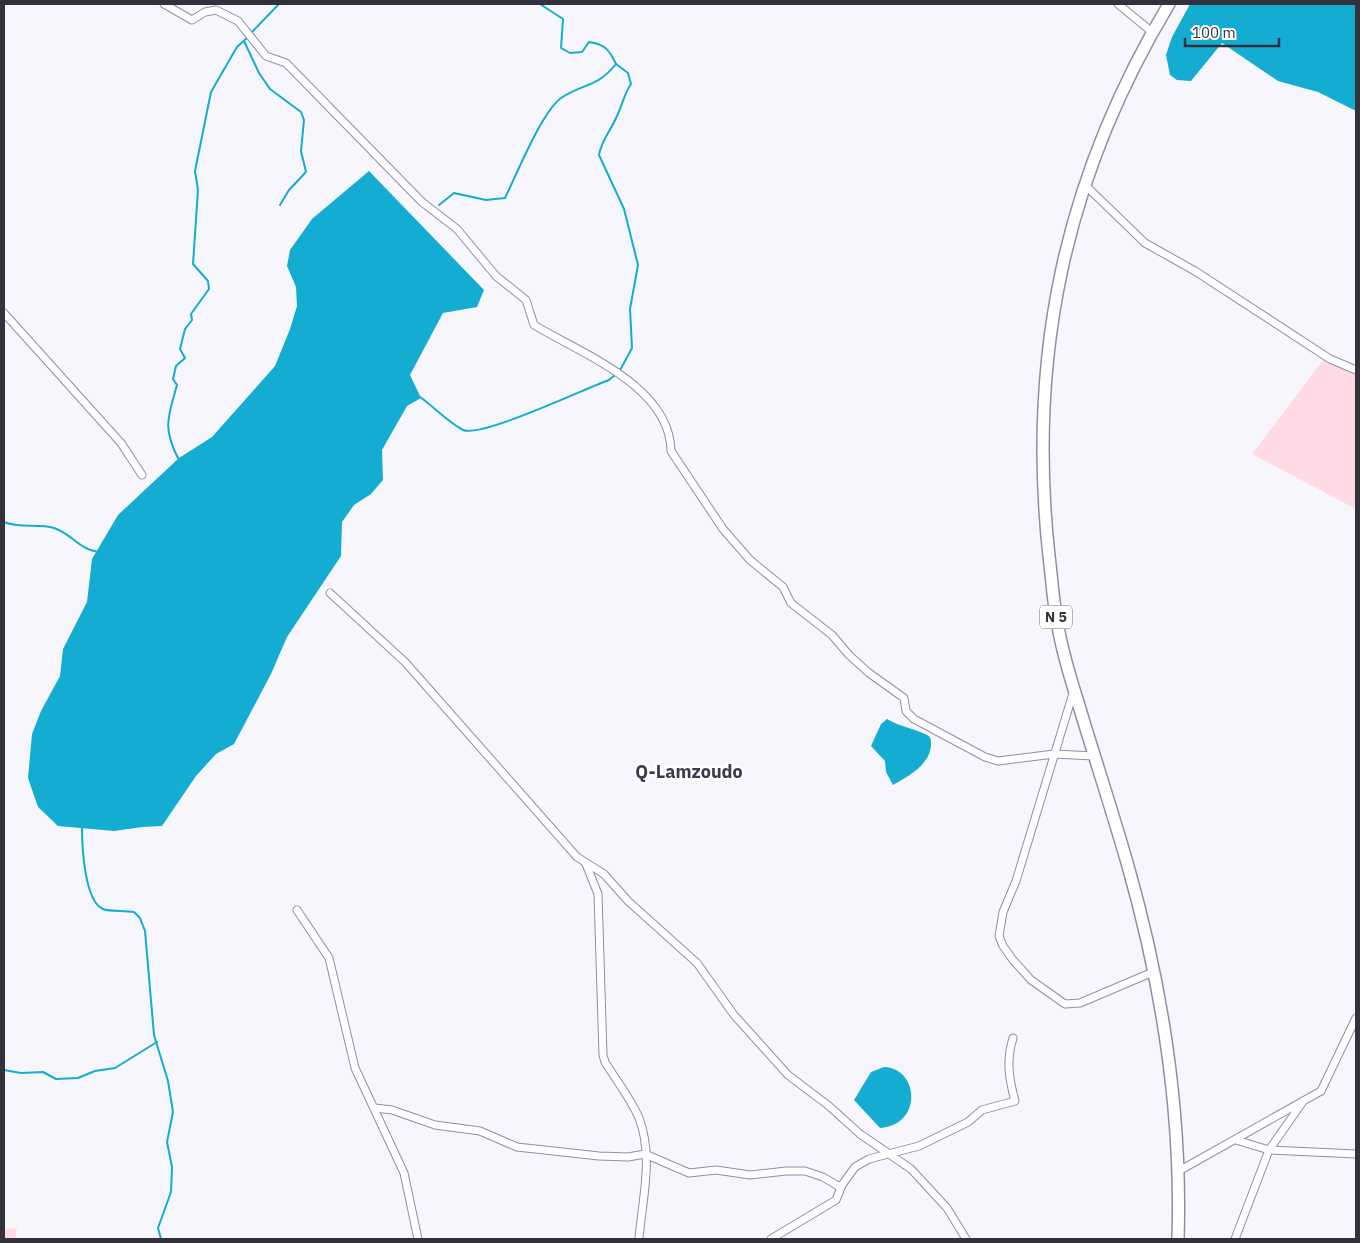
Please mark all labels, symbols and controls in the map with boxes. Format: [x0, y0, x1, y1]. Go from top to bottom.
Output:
scale bar [1185, 15, 1279, 47]
text: 100 m [1192, 23, 1236, 42]
road number: N 5 [1040, 606, 1072, 628]
district label: Q-Lamzoudo [635, 760, 743, 783]

